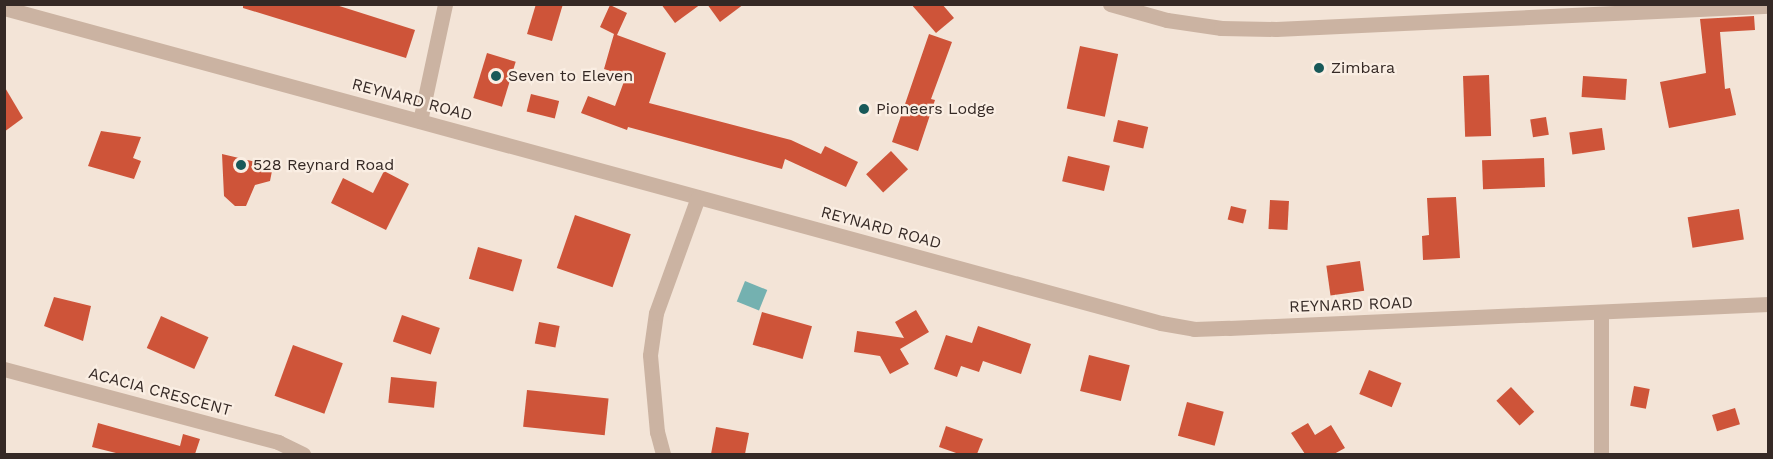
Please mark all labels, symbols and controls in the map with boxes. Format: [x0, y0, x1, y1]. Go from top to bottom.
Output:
place label: Zimbara [1331, 58, 1395, 78]
marker: Zimbara [1312, 61, 1326, 75]
place label: Seven to Eleven [508, 66, 634, 86]
marker: Seven to Eleven [489, 69, 503, 83]
street label: REYNARD ROAD [350, 75, 474, 125]
place label: Pioneers Lodge [876, 99, 995, 119]
marker: Pioneers Lodge [857, 102, 871, 116]
place label: 528 Reynard Road [253, 155, 394, 175]
marker: 528 Reynard Road [234, 158, 248, 172]
street label: REYNARD ROAD [819, 203, 943, 253]
street label: REYNARD ROAD [1289, 293, 1413, 317]
street label: ACACIA CRESCENT [86, 364, 234, 420]

